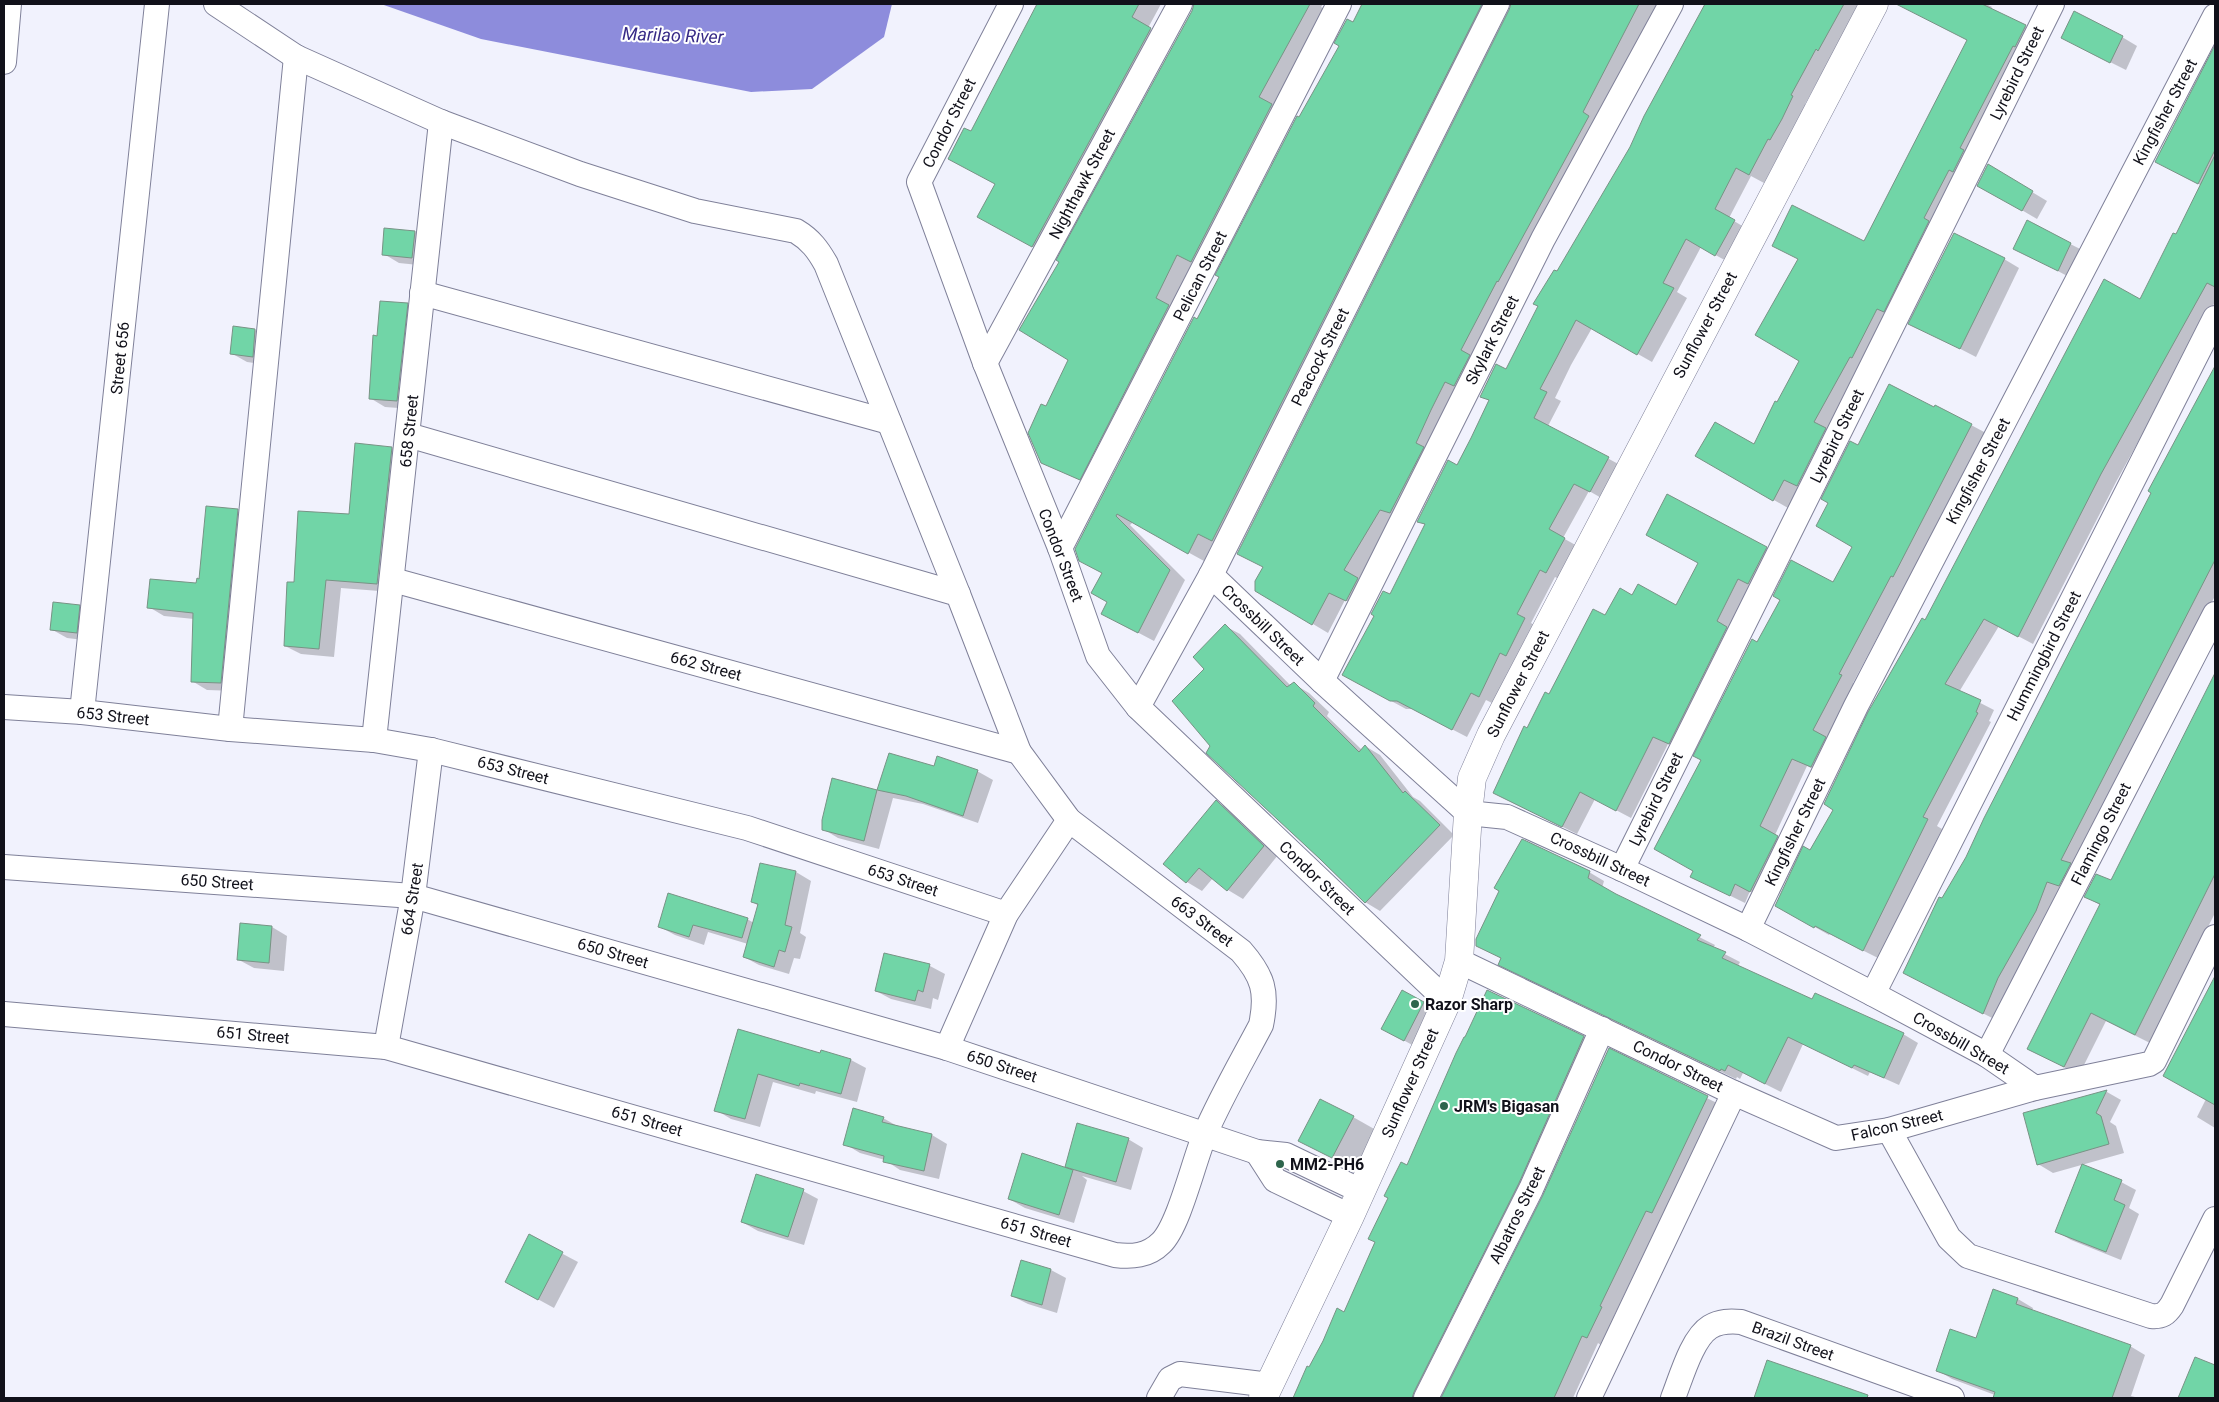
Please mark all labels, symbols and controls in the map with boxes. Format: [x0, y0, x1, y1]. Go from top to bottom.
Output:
water label: Marilao River [622, 23, 725, 47]
street label: Lyrebird Street [1986, 23, 2048, 123]
street label: Kingfisher Street [2129, 56, 2201, 168]
street label: Condor Street [918, 75, 980, 171]
street label: Nighthawk Street [1045, 126, 1119, 242]
street label: Pelican Street [1169, 228, 1231, 324]
street label: Sunflower Street [1669, 269, 1741, 381]
street label: Skylark Street [1461, 292, 1523, 388]
street label: Peacock Street [1287, 305, 1353, 409]
street label: Street 656 [107, 321, 133, 395]
street label: Lyrebird Street [1806, 386, 1868, 486]
street label: 658 Street [396, 394, 422, 468]
street label: Kingfisher Street [1942, 415, 2014, 527]
street label: Condor Street [1035, 506, 1087, 604]
street label: Crossbill Street [1218, 581, 1308, 669]
street label: Hummingbird Street [2003, 588, 2085, 724]
street label: Sunflower Street [1483, 627, 1553, 741]
street label: 662 Street [668, 647, 744, 685]
street label: 653 Street [76, 703, 150, 729]
street label: Lyrebird Street [1625, 749, 1687, 849]
street label: 653 Street [475, 752, 551, 788]
street label: Kingfisher Street [1761, 775, 1829, 889]
street label: Flamingo Street [2067, 780, 2135, 888]
street label: Crossbill Street [1547, 828, 1653, 890]
street label: Condor Street [1275, 837, 1359, 919]
street label: 653 Street [865, 860, 941, 900]
street label: 664 Street [397, 861, 427, 937]
street label: 650 Street [180, 870, 254, 894]
street label: 663 Street [1167, 891, 1237, 951]
street label: 650 Street [575, 934, 651, 972]
place label: Razor Sharp [1425, 995, 1513, 1014]
marker: Razor Sharp [1409, 998, 1421, 1010]
street label: Crossbill Street [1909, 1008, 2013, 1078]
street label: 651 Street [216, 1022, 290, 1048]
street label: Sunflower Street [1377, 1025, 1443, 1141]
street label: Condor Street [1630, 1036, 1726, 1096]
street label: 650 Street [964, 1046, 1040, 1086]
place label: JRM's Bigasan [1454, 1097, 1559, 1116]
marker: JRM's Bigasan [1438, 1100, 1450, 1112]
street label: 651 Street [609, 1102, 685, 1140]
street label: Falcon Street [1849, 1105, 1945, 1145]
place label: MM2-PH6 [1290, 1155, 1364, 1174]
marker: MM2-PH6 [1274, 1158, 1286, 1170]
street label: Albatros Street [1485, 1163, 1549, 1267]
street label: 651 Street [998, 1213, 1074, 1251]
street label: Brazil Street [1749, 1317, 1837, 1365]

